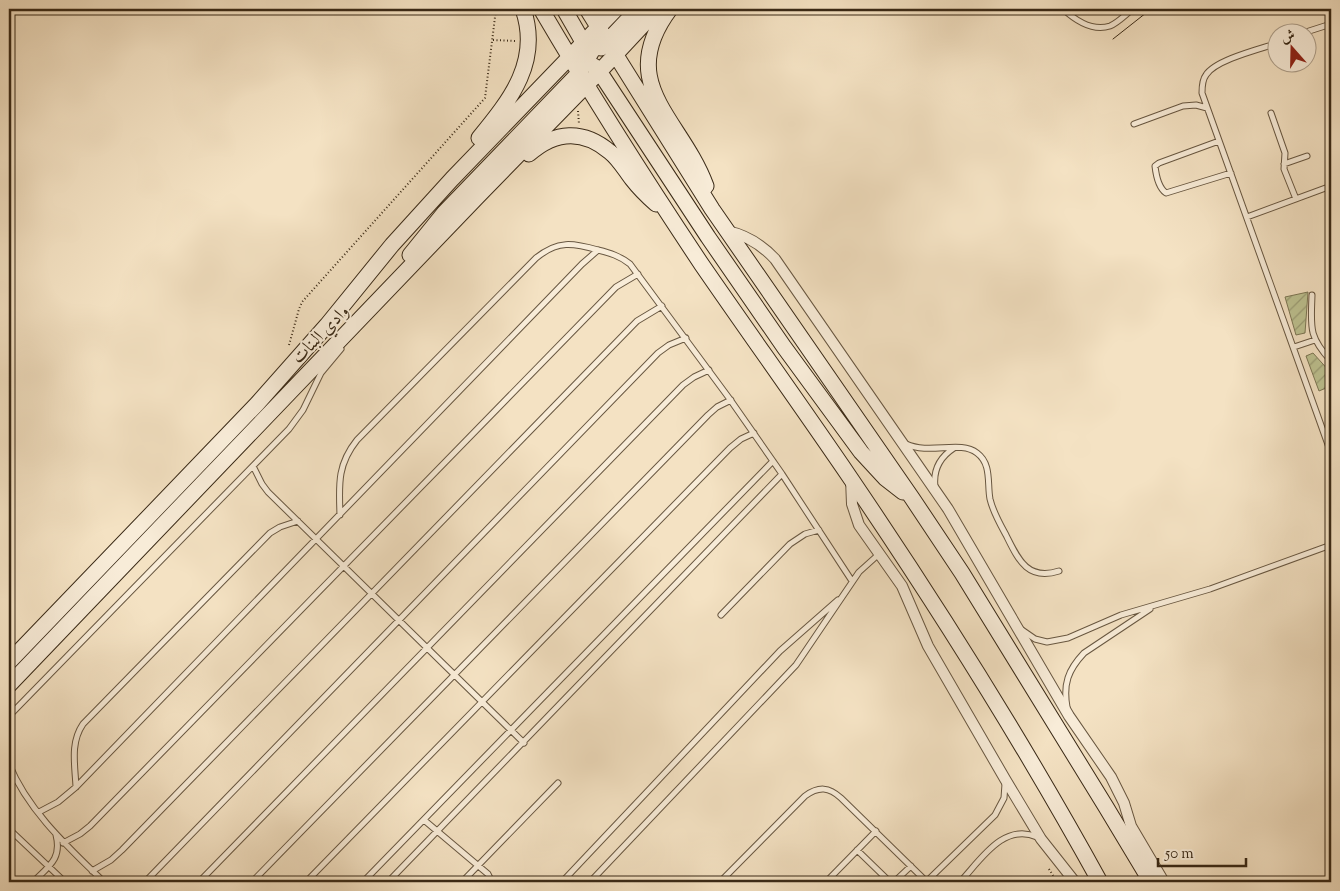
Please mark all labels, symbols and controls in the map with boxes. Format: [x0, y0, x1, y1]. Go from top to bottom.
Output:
north arrow [1268, 22, 1318, 72]
text: ش [1278, 26, 1298, 49]
street label: وادي البنات [287, 300, 356, 371]
scale bar [1158, 836, 1245, 868]
text: 50 m [1164, 844, 1194, 865]

